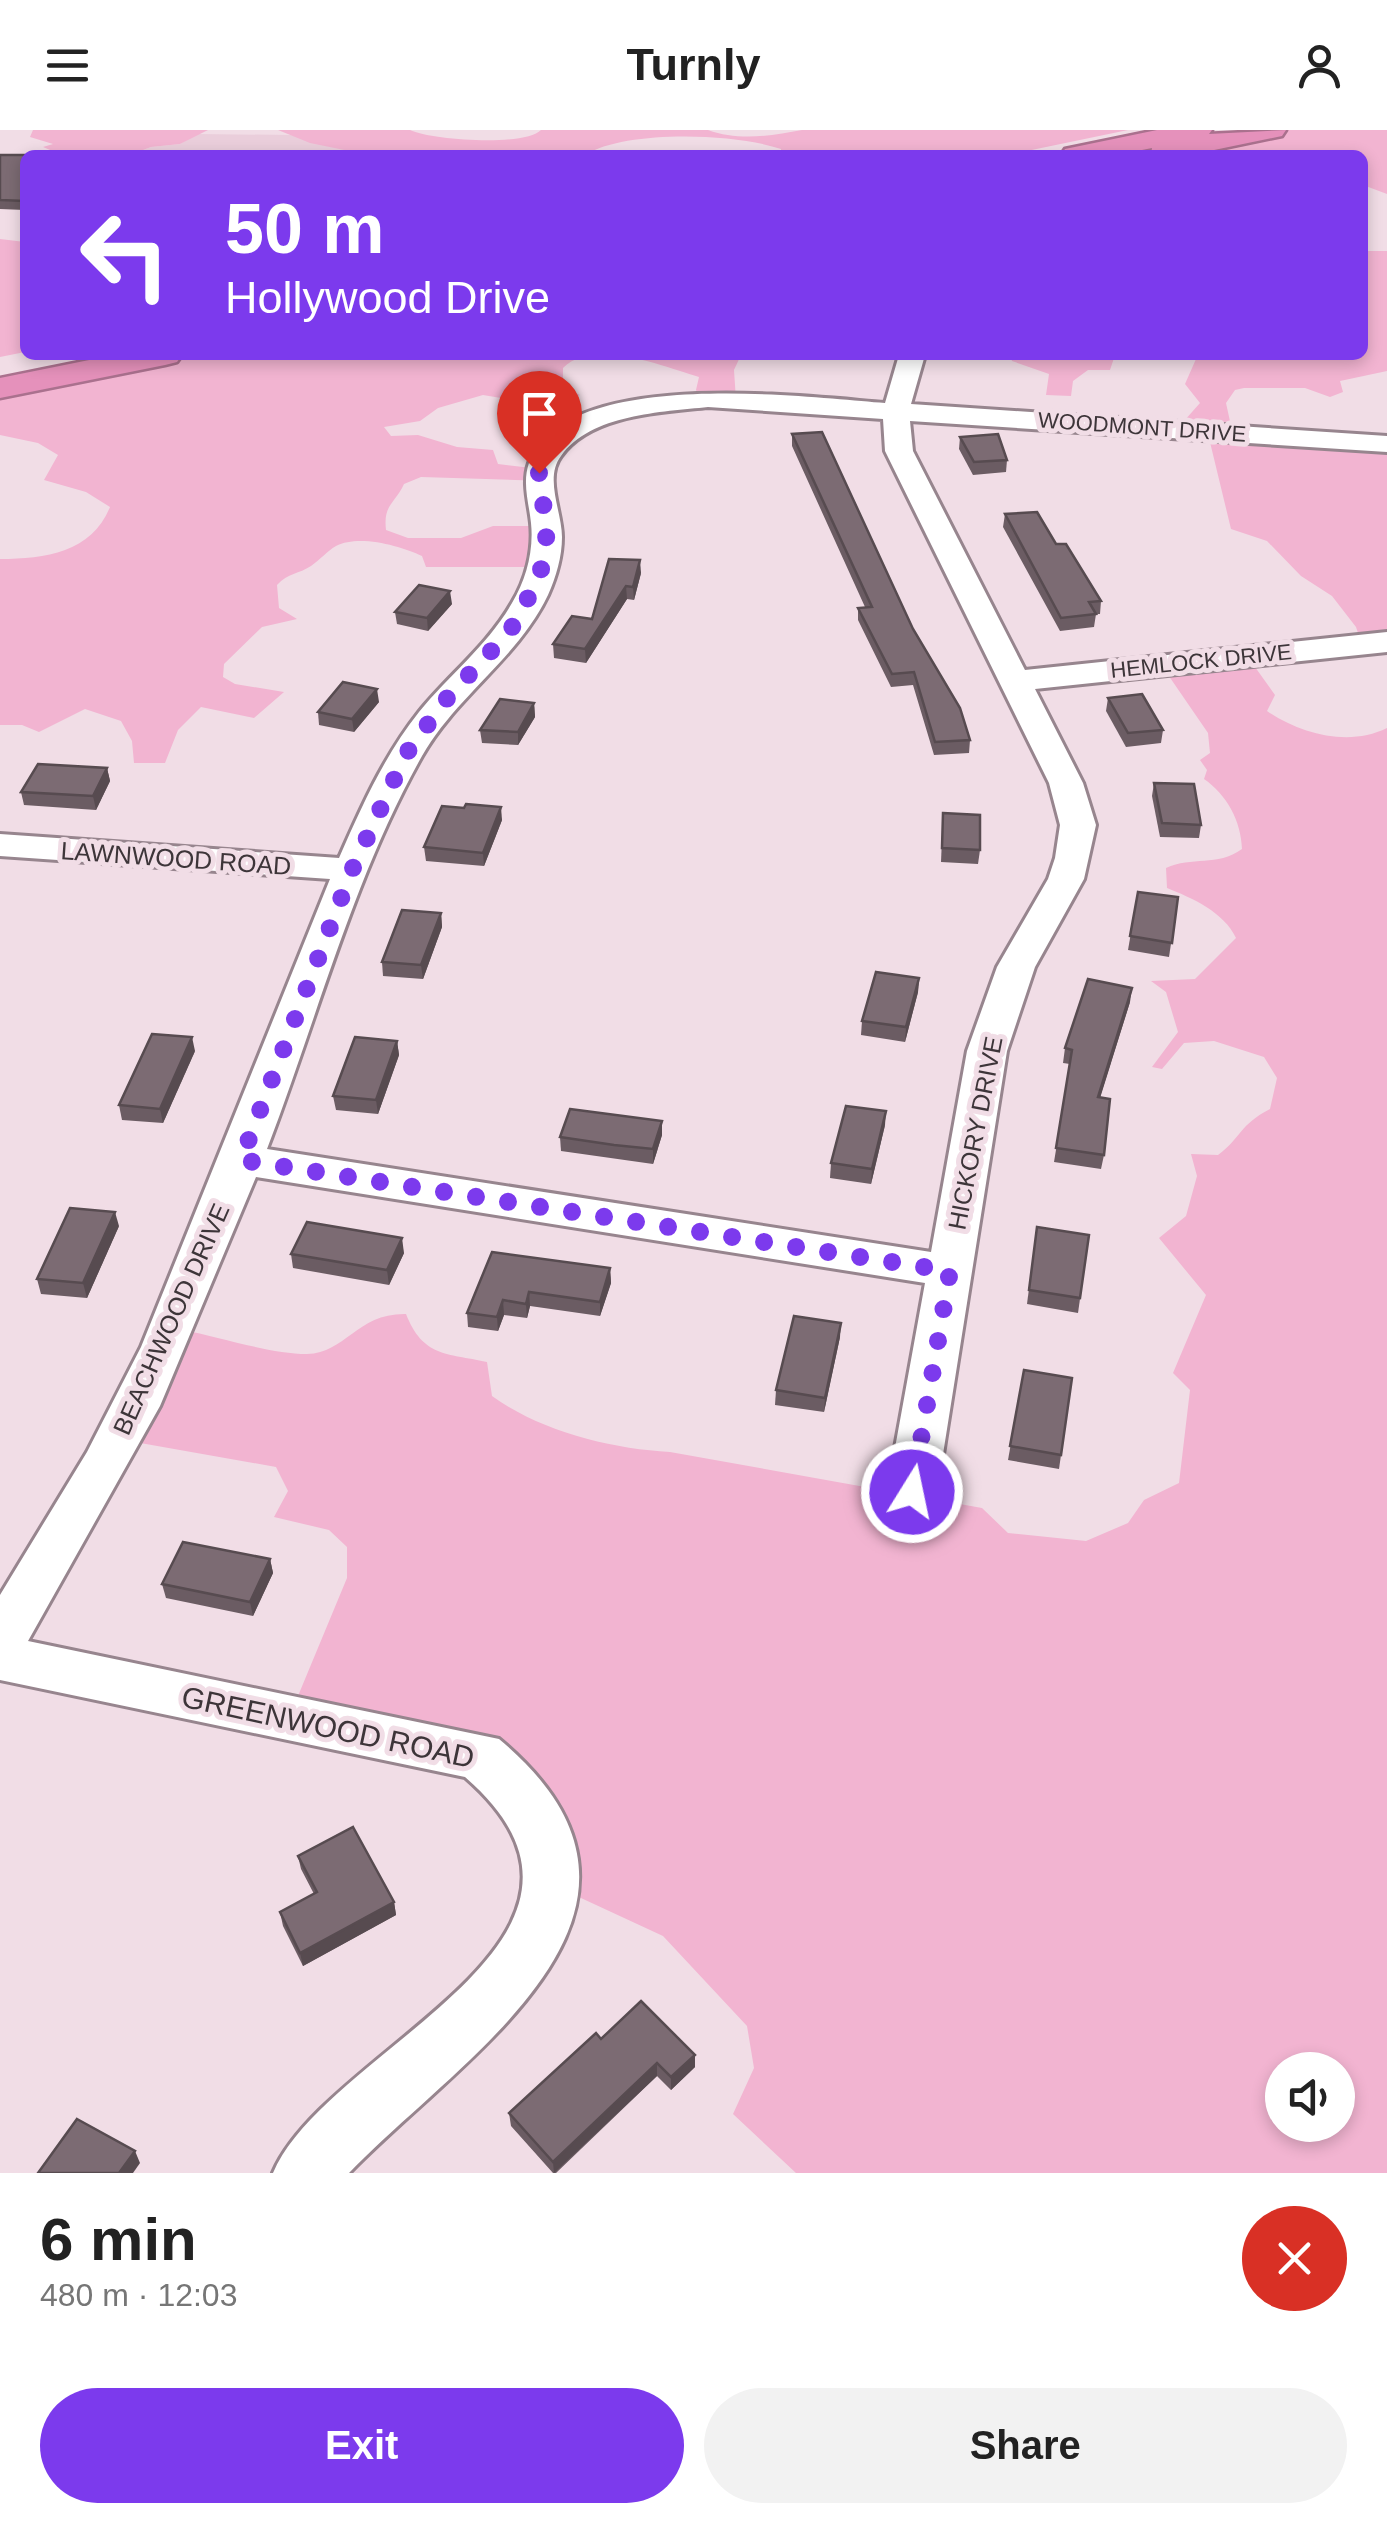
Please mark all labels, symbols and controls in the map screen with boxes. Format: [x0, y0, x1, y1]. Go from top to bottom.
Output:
icon: menu [40, 38, 95, 93]
icon: person [1292, 38, 1347, 93]
text: Turnly [626, 39, 761, 90]
icon: left [60, 190, 190, 320]
text: 50 m [225, 190, 385, 268]
text: Hollywood Drive [225, 272, 550, 323]
pin [497, 371, 582, 474]
icon: arrive [512, 386, 567, 441]
street label: WOODMONT DRIVE [1037, 407, 1247, 447]
street label: HEMLOCK DRIVE [1109, 639, 1293, 683]
street label: LAWNWOOD ROAD [60, 836, 292, 880]
street label: HICKORY DRIVE [943, 1034, 1007, 1232]
street label: BEACHWOOD DRIVE [107, 1199, 235, 1439]
position arrow [860, 1440, 964, 1544]
street label: GREENWOOD ROAD [179, 1680, 477, 1774]
map controls [1265, 2052, 1355, 2142]
button: sound [1265, 2052, 1355, 2142]
text: 6 min [40, 2206, 197, 2273]
button: close [1242, 2206, 1347, 2311]
text: 480 m · 12:03 [40, 2277, 237, 2313]
button: Exit [40, 2388, 684, 2503]
button: Share [704, 2388, 1347, 2503]

